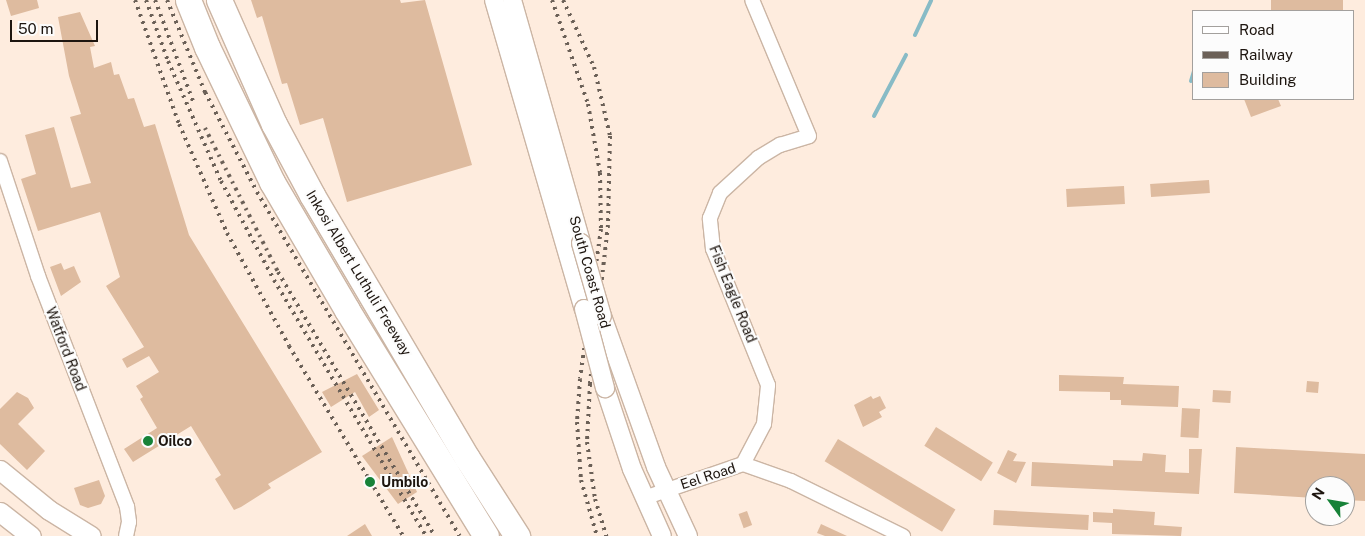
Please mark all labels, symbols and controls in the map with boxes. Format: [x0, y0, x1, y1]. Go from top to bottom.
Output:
scale bar [12, 10, 100, 42]
legend [1192, 10, 1355, 100]
text: 50 m [18, 20, 53, 37]
text: Road [1239, 21, 1275, 38]
text: Railway [1239, 46, 1293, 63]
text: Building [1239, 71, 1297, 88]
street label: Inkosi Albert Luthuli Freeway [303, 187, 415, 359]
street label: South Coast Road [566, 214, 614, 330]
street label: Fish Eagle Road [706, 243, 760, 345]
street label: Watford Road [42, 305, 90, 393]
place label: Oilco [158, 433, 192, 449]
marker: Oilco [142, 435, 154, 447]
street label: Eel Road [678, 459, 738, 493]
place label: Umbilo [381, 474, 428, 490]
marker: Umbilo [363, 475, 377, 489]
north arrow [1305, 476, 1355, 526]
text: N [1308, 485, 1328, 502]

